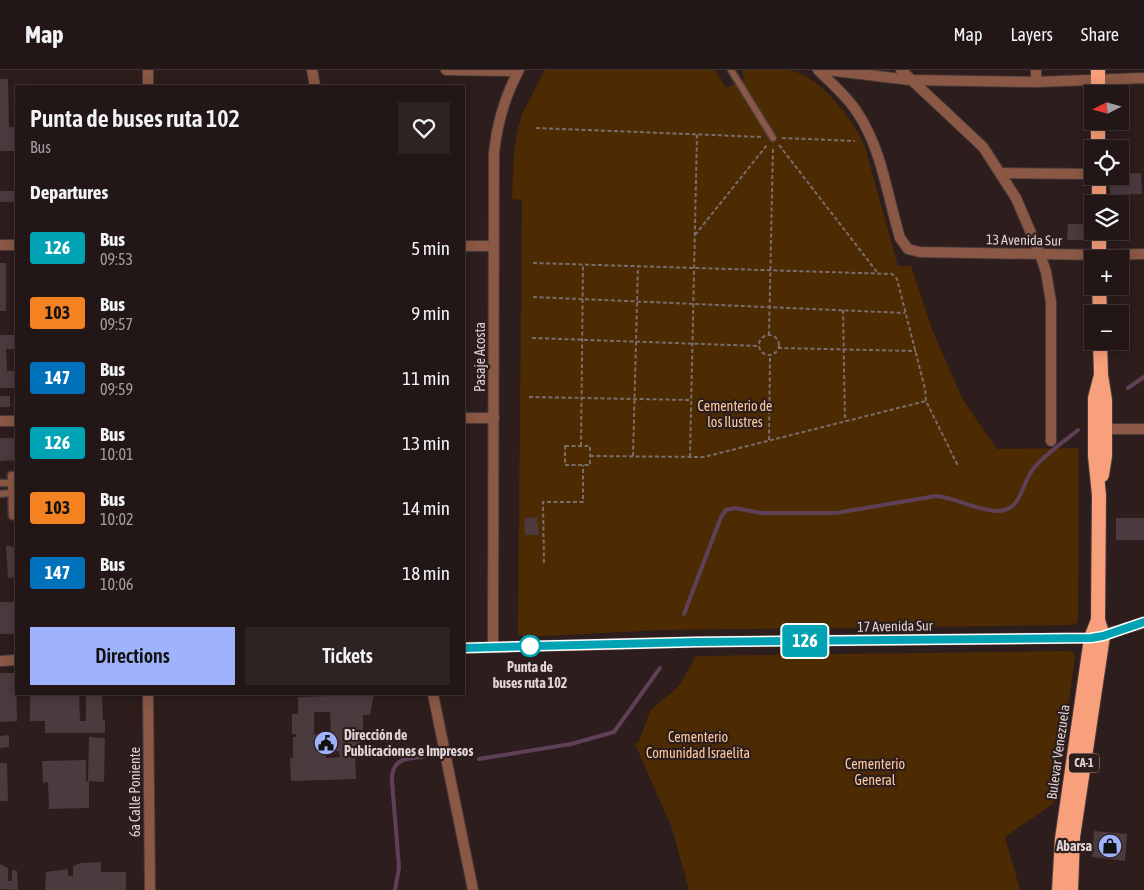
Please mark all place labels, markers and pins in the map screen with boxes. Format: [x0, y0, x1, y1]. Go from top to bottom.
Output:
marker: Punta de buses ruta 102 [519, 635, 541, 657]
place label: Punta de buses ruta 102 [493, 659, 568, 691]
place label: Dirección de Publicaciones e Impresos [344, 727, 473, 759]
public building icon: Dirección de Publicaciones e Impresos [313, 730, 339, 756]
shop icon: Abarsa [1097, 833, 1123, 859]
place label: Abarsa [1055, 838, 1092, 854]

